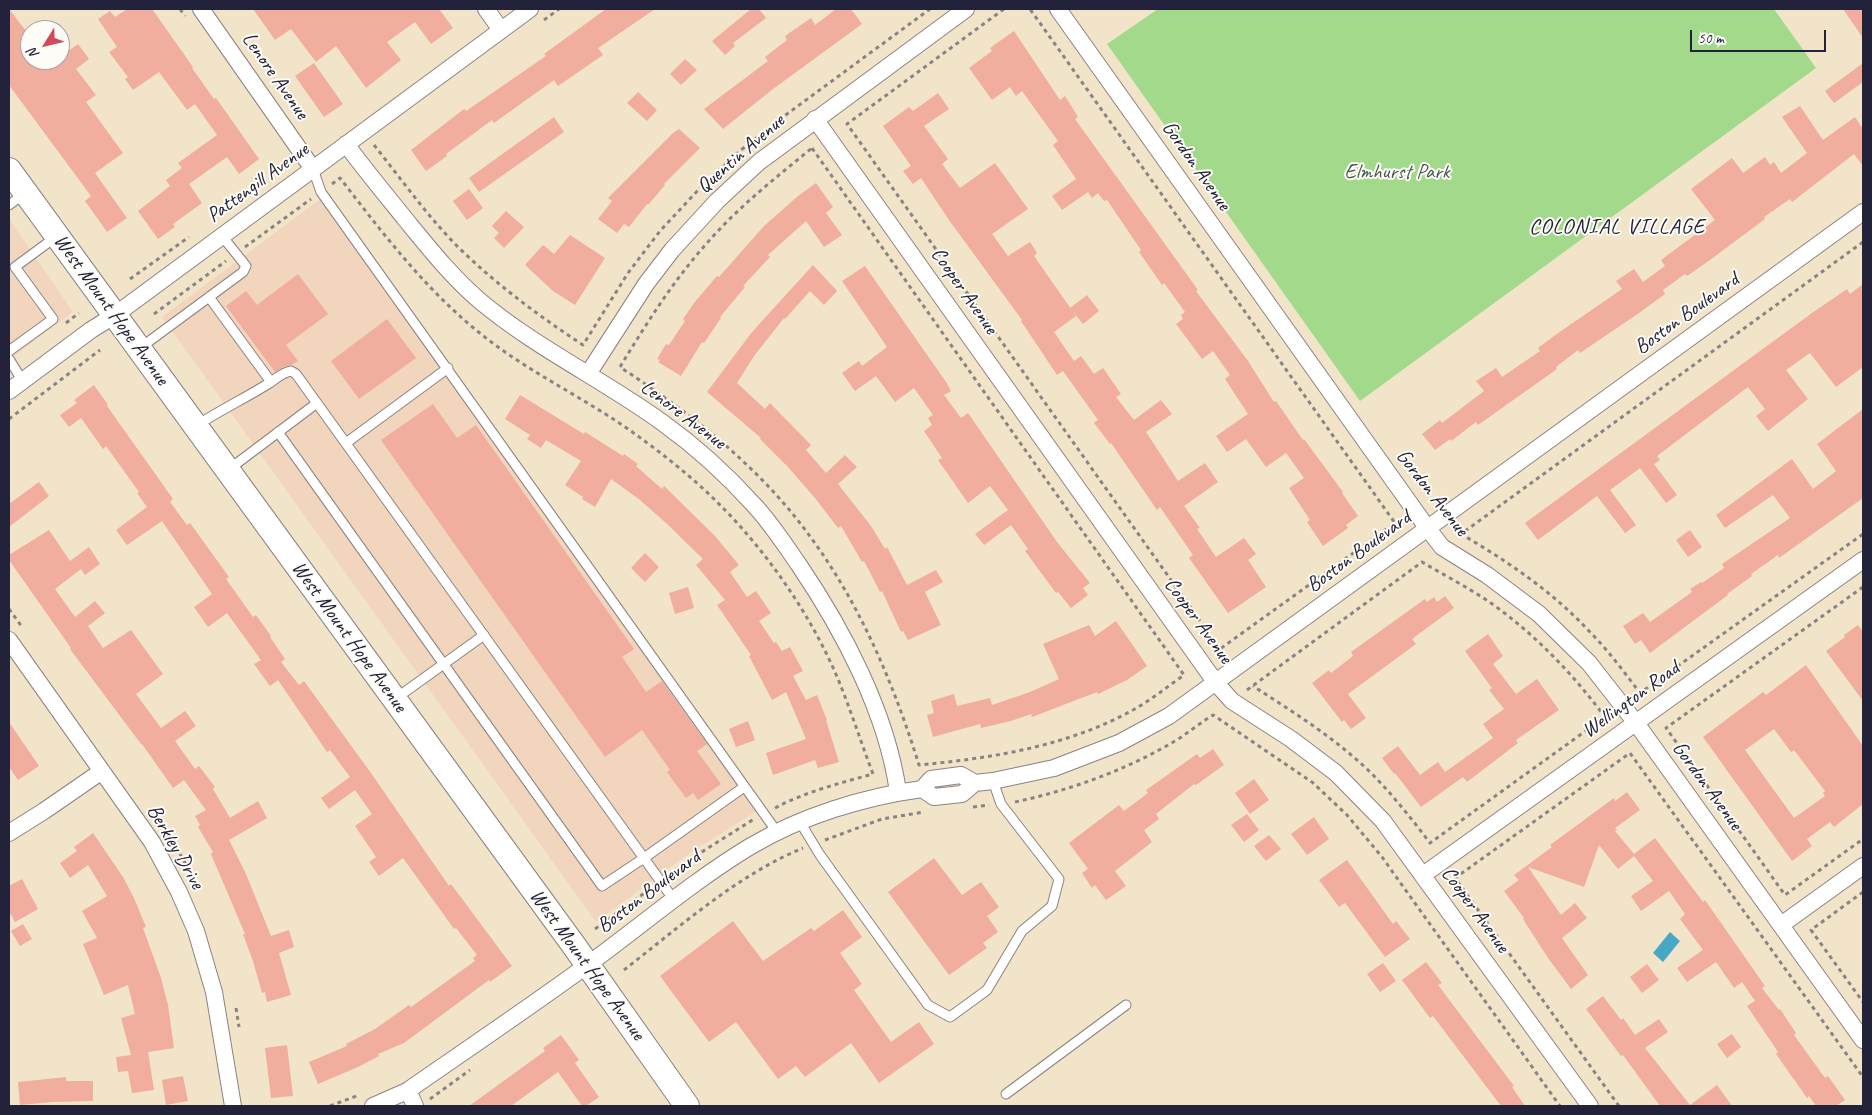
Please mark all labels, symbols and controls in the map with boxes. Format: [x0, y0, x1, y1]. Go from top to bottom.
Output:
north arrow [20, 20, 70, 70]
scale bar [1692, 20, 1828, 52]
street label: Lenore Avenue [236, 28, 314, 124]
text: 50 m [1698, 29, 1724, 48]
text: N [24, 45, 43, 62]
street label: Quentin Avenue [692, 109, 790, 199]
street label: Gordon Avenue [1156, 116, 1236, 216]
street label: Pattengill Avenue [202, 138, 314, 228]
park label: Elmhurst Park [1345, 159, 1449, 185]
district label: COLONIAL VILLAGE [1528, 214, 1706, 240]
street label: West Mount Hope Avenue [48, 230, 174, 390]
street label: Cooper Avenue [925, 243, 1003, 339]
street label: Boston Boulevard [1630, 268, 1744, 360]
street label: Lenore Avenue [635, 375, 731, 455]
street label: Gordon Avenue [1390, 444, 1474, 542]
street label: Boston Boulevard [1302, 506, 1416, 598]
street label: West Mount Hope Avenue [286, 557, 412, 717]
street label: Cooper Avenue [1158, 573, 1238, 669]
street label: Wellington Road [1577, 656, 1685, 744]
street label: Gordon Avenue [1666, 737, 1748, 835]
street label: Berkley Drive [141, 800, 209, 894]
street label: Boston Boulevard [592, 845, 706, 939]
street label: Cooper Avenue [1435, 862, 1515, 958]
street label: West Mount Hope Avenue [524, 885, 650, 1045]

